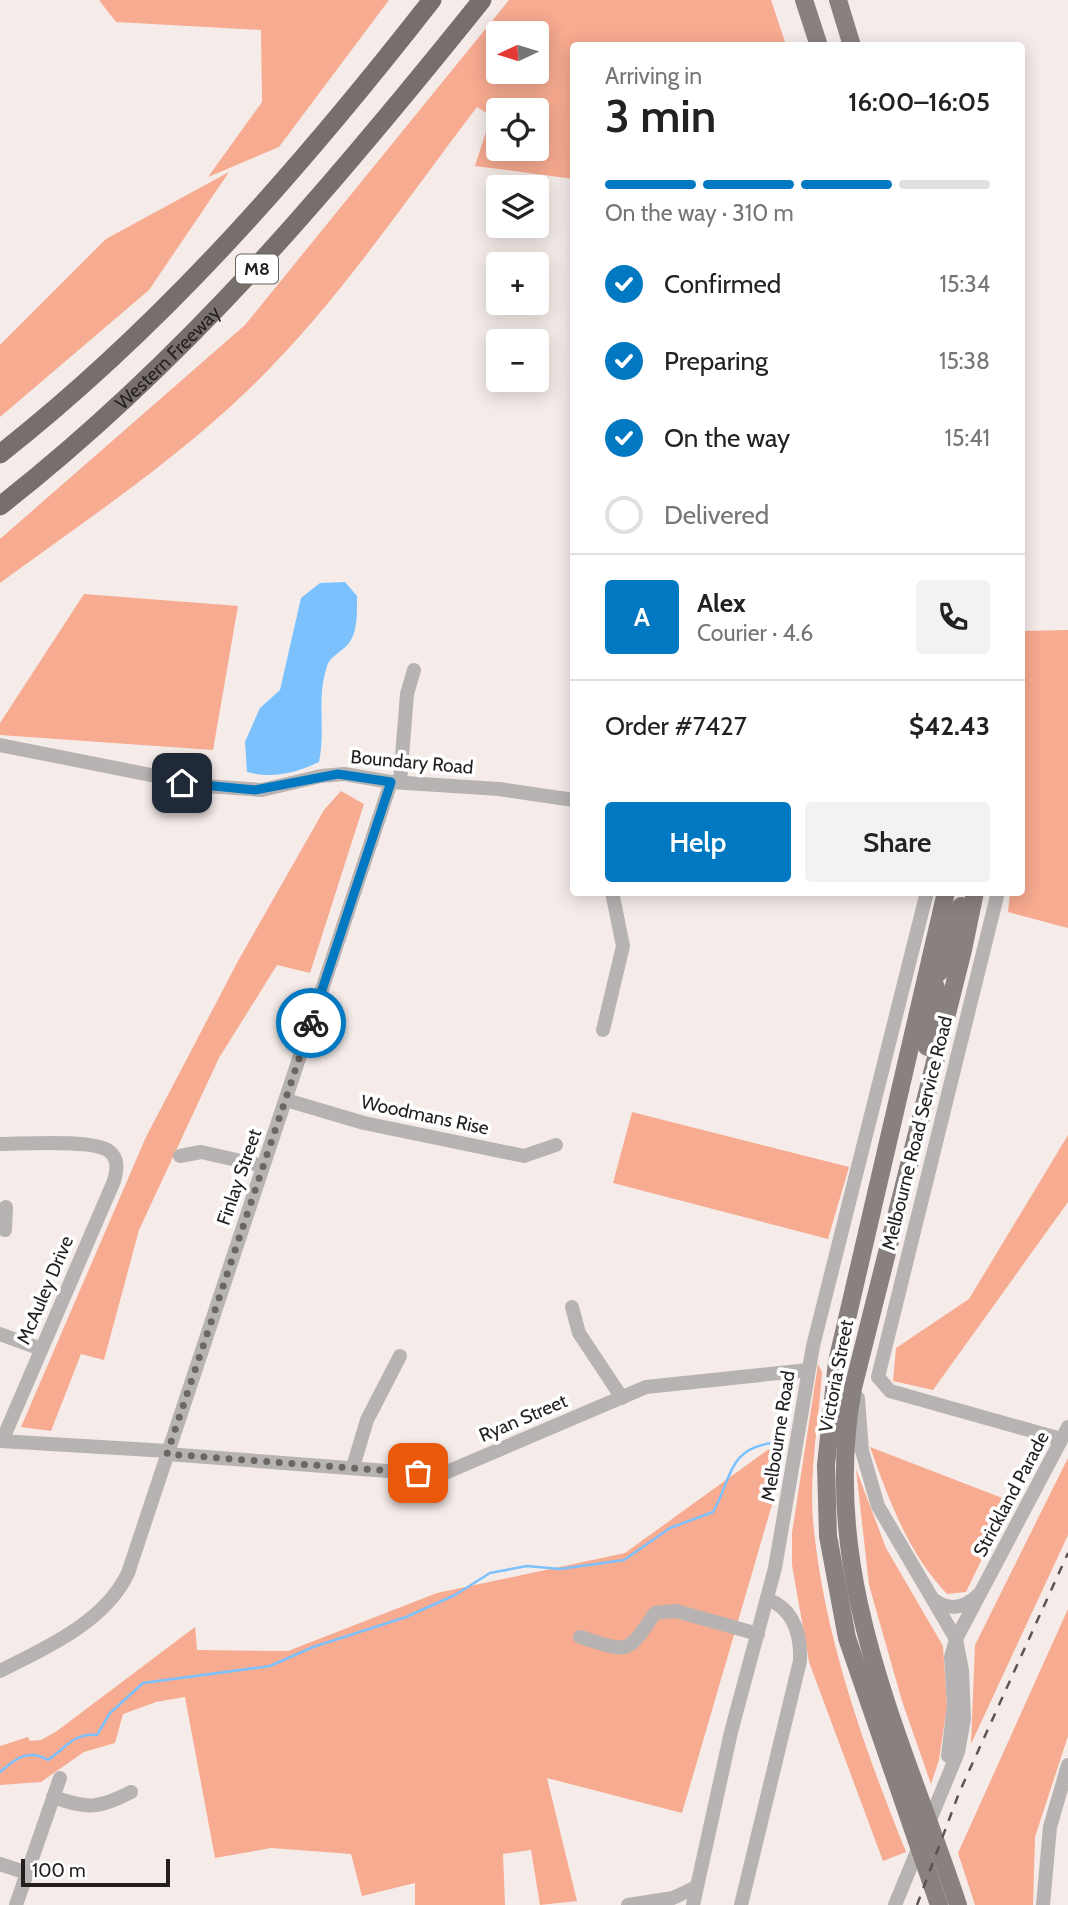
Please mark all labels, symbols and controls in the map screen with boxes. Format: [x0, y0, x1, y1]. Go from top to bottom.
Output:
north arrow [486, 21, 550, 84]
map controls [486, 21, 549, 392]
text: Arriving in [605, 62, 702, 90]
text: 16:00–16:05 [848, 86, 990, 118]
text: 3 min [605, 88, 716, 144]
button: locate [486, 98, 549, 161]
button: layers [486, 175, 549, 238]
text: On the way · 310 m [605, 199, 794, 227]
button: + [486, 252, 549, 315]
road number: M8 [236, 255, 278, 284]
icon: check [605, 265, 643, 303]
text: Confirmed [664, 268, 781, 300]
text: 15:34 [940, 270, 990, 298]
street label: Western Freeway [110, 301, 225, 414]
button: − [486, 329, 549, 392]
icon: check [605, 342, 643, 380]
text: Preparing [664, 345, 768, 377]
text: 15:38 [939, 347, 990, 375]
icon: check [605, 419, 643, 457]
text: On the way [664, 422, 790, 454]
text: 15:41 [944, 424, 990, 452]
text: Delivered [664, 499, 769, 531]
button: phone [916, 580, 990, 654]
text: Alex [697, 587, 746, 619]
text: A [634, 601, 650, 633]
text: Courier · 4.6 [697, 619, 813, 647]
text: Order #7427 [605, 710, 747, 742]
text: $42.43 [909, 710, 990, 742]
street label: Boundary Road [350, 745, 474, 779]
pin [152, 753, 212, 813]
icon: home [163, 764, 201, 802]
button: Help [605, 802, 791, 882]
button: Share [805, 802, 990, 882]
courier [276, 988, 346, 1058]
icon: bike [292, 1004, 330, 1042]
street label: Melbourne Road Service Road [877, 1014, 957, 1252]
street label: Woodmans Rise [359, 1090, 491, 1140]
street label: Finlay Street [212, 1125, 266, 1228]
street label: McAuley Drive [12, 1232, 78, 1348]
street label: Victoria Street [814, 1317, 858, 1434]
street label: Melbourne Road [756, 1369, 800, 1503]
street label: Ryan Street [475, 1389, 571, 1447]
street label: Strickland Parade [968, 1427, 1054, 1561]
pin [388, 1443, 448, 1503]
icon: bag [399, 1454, 437, 1492]
scale bar [21, 1856, 170, 1888]
text: 100 m [32, 1859, 86, 1882]

